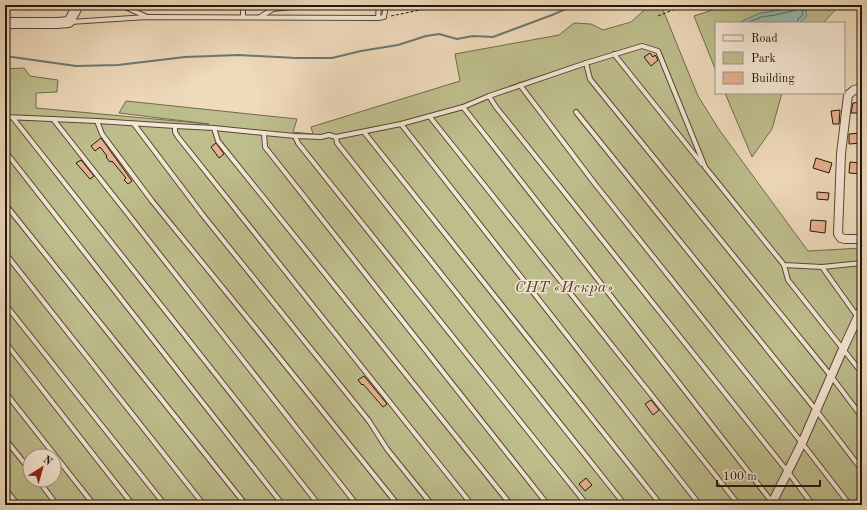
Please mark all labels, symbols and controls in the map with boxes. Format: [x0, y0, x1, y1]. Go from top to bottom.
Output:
legend [715, 22, 845, 94]
text: Road [751, 33, 778, 45]
text: Park [751, 53, 776, 65]
text: Building [751, 73, 795, 85]
park label: СНТ «Искра» [515, 280, 613, 296]
north arrow [22, 448, 62, 488]
text: N [40, 454, 54, 468]
scale bar [717, 462, 820, 488]
text: 100 m [723, 471, 757, 483]

